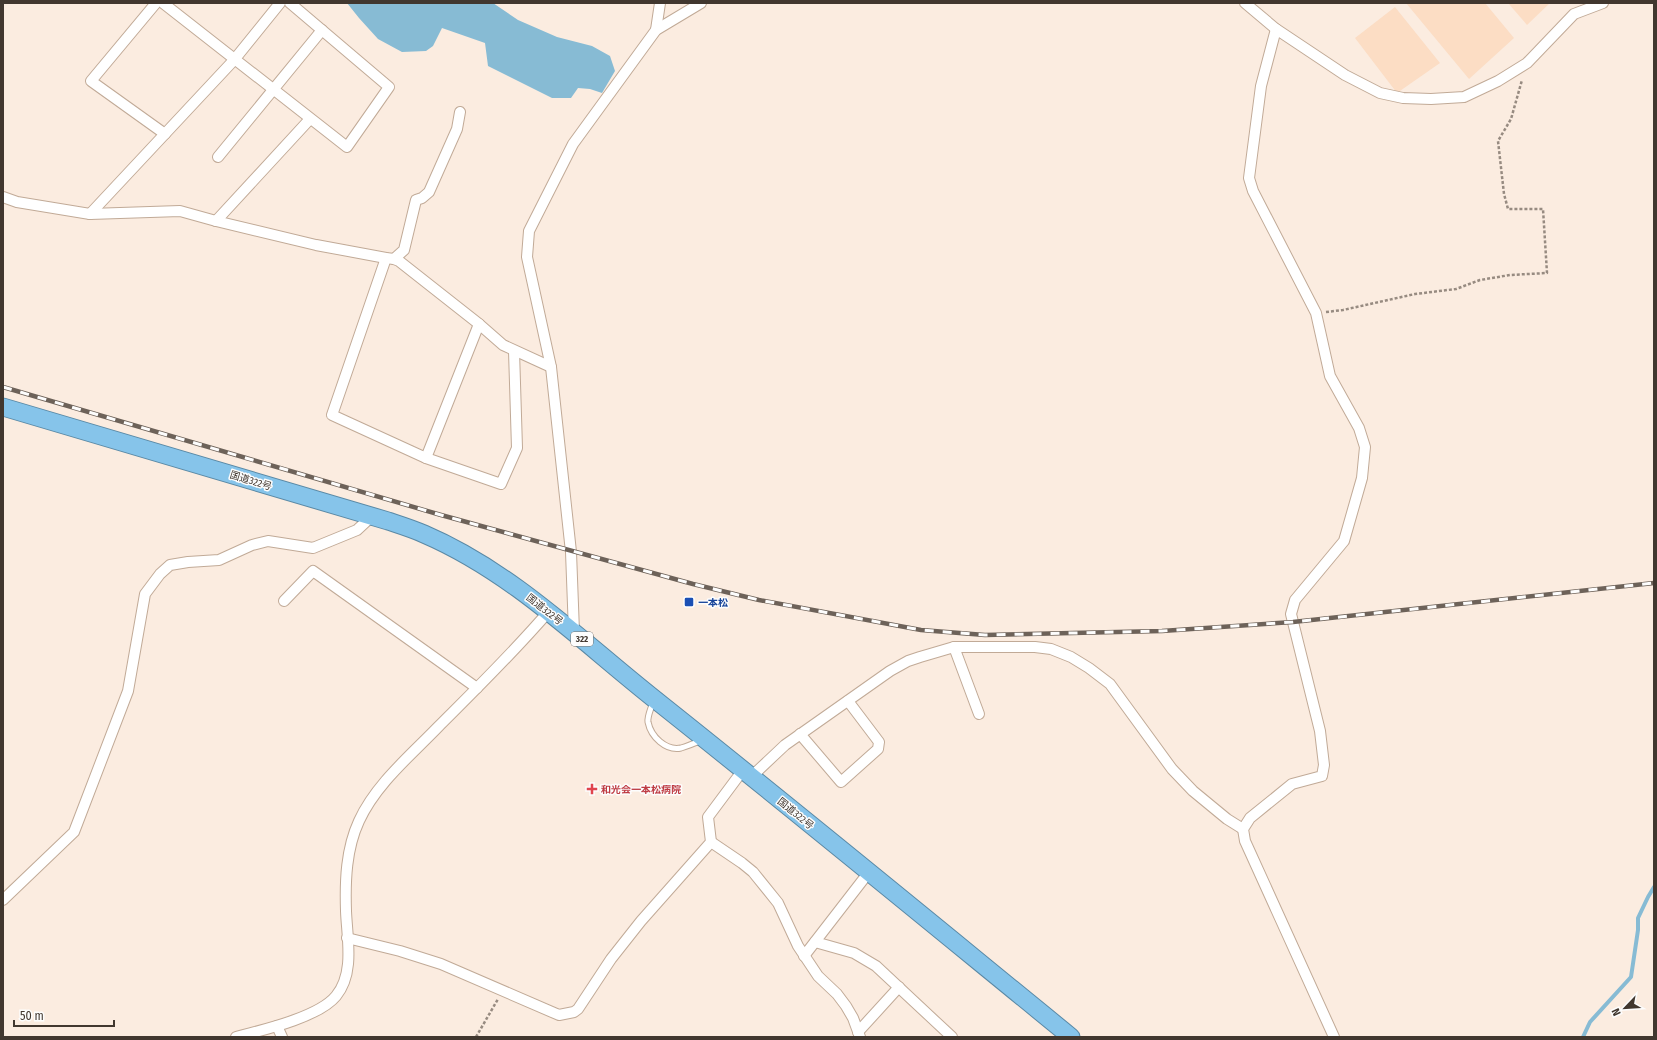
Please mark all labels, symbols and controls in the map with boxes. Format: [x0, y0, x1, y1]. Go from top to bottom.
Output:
street label: 国道322号 [228, 469, 273, 493]
street label: 国道322号 [524, 592, 565, 628]
marker: 一本松 [683, 596, 695, 608]
place label: 一本松 [698, 597, 728, 609]
road number: 322 [571, 632, 593, 646]
marker: 和光会一本松病院 [586, 783, 598, 795]
place label: 和光会一本松病院 [601, 784, 681, 796]
street label: 国道322号 [775, 796, 816, 832]
north arrow [1605, 988, 1645, 1028]
scale bar [14, 1002, 114, 1028]
text: N [1609, 1006, 1624, 1018]
text: 50 m [20, 1009, 44, 1023]

